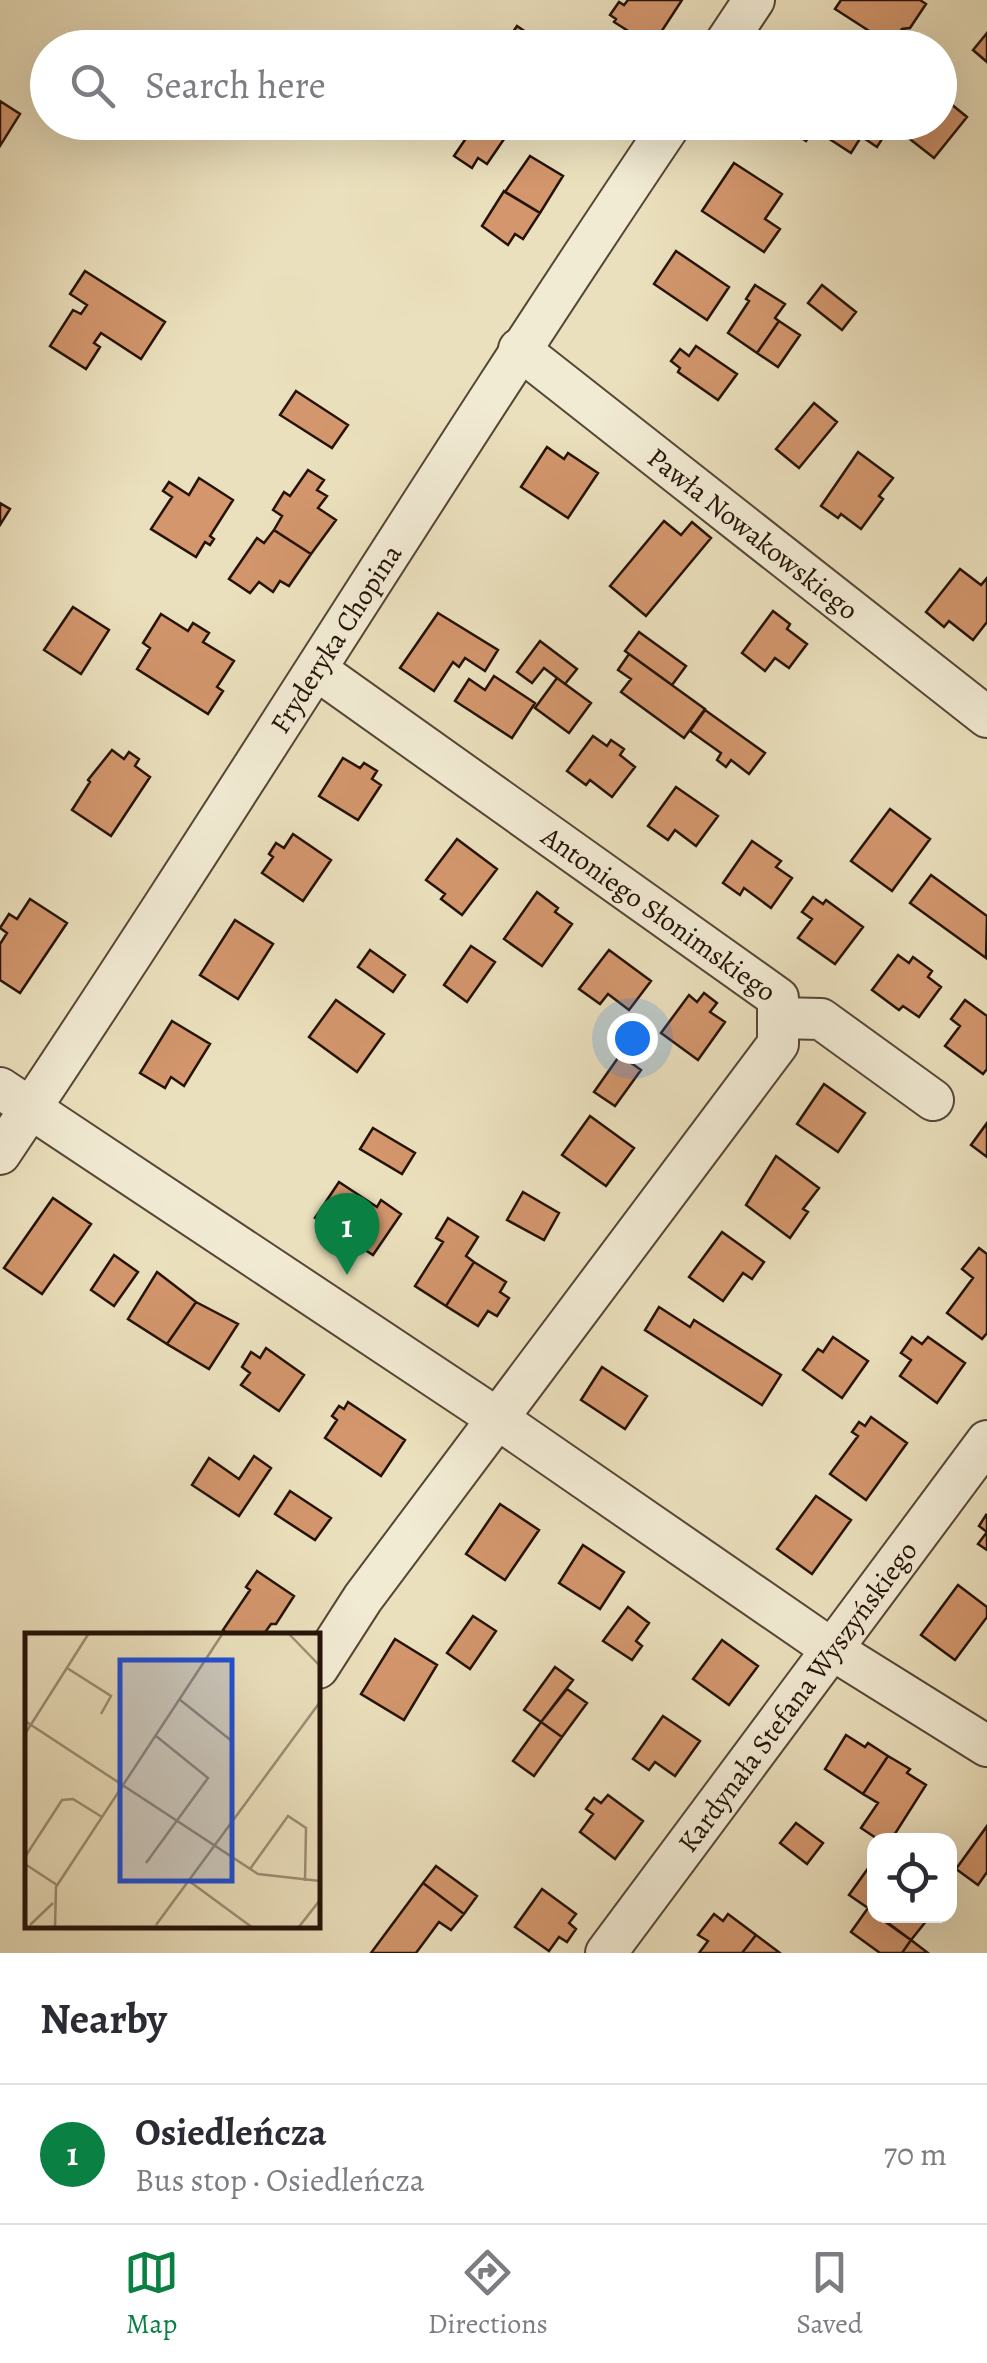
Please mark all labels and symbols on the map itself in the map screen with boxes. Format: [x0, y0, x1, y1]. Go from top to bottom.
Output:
street label: Pawła Nowakowskiego [639, 439, 866, 629]
street label: Fryderyka Chopina [261, 537, 411, 741]
street label: Antoniego Słonimskiego [533, 817, 783, 1011]
your location [607, 1013, 658, 1064]
pin: 1 [314, 1192, 380, 1275]
street label: Kardynała Stefana Wyszyńskiego [669, 1533, 926, 1860]
inset map [25, 1633, 320, 1928]

